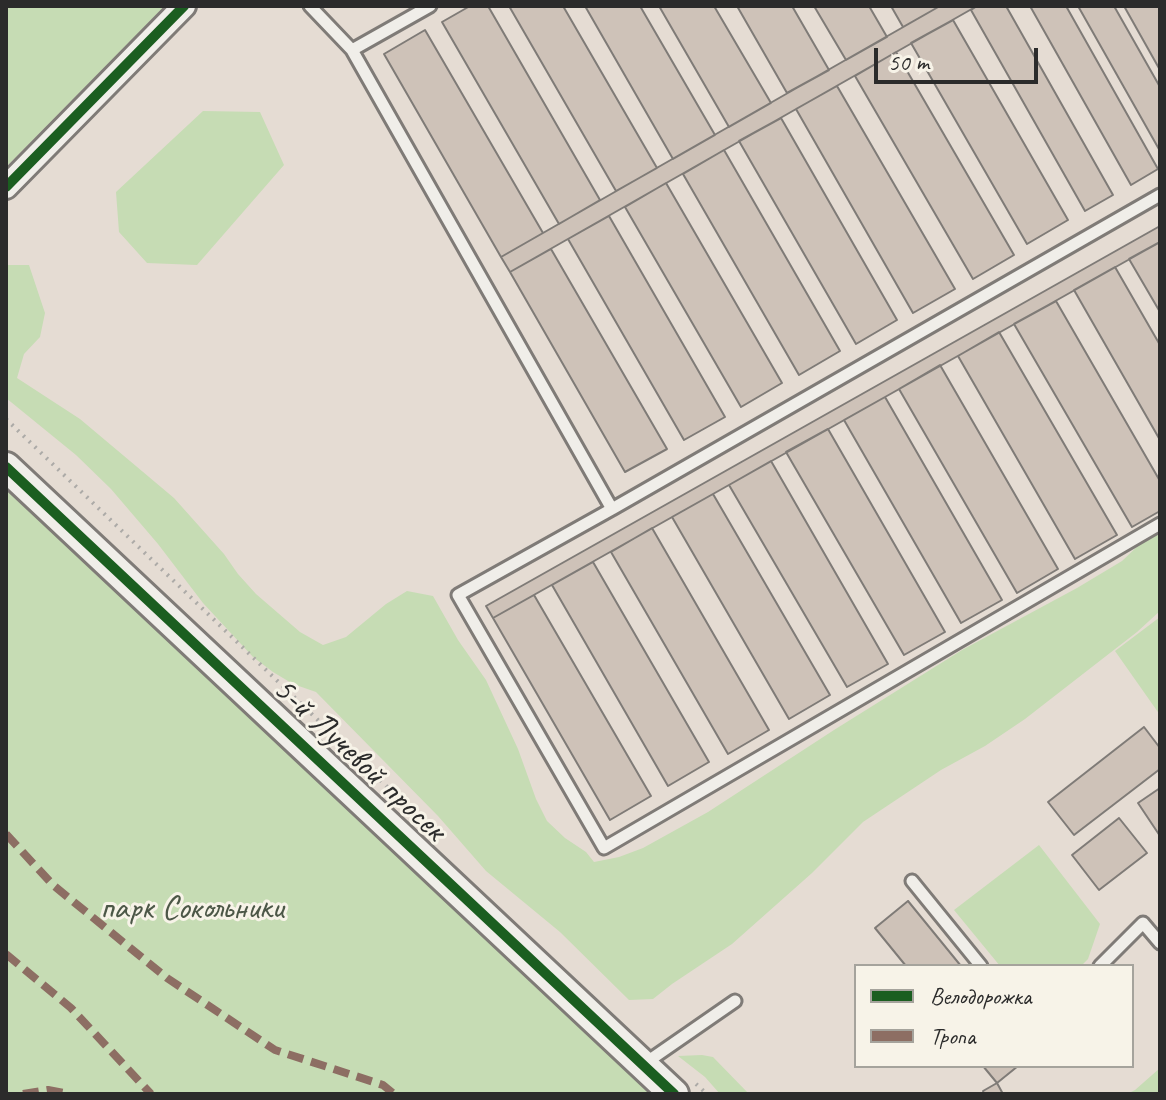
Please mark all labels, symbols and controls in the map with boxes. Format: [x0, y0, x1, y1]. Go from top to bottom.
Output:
scale bar [878, 32, 1042, 82]
text: 50 m [888, 47, 929, 77]
street label: 5-й Лучевой просек [264, 669, 454, 851]
park label: парк Сокольники [100, 889, 284, 929]
legend [854, 964, 1134, 1068]
text: Велодорожка [930, 981, 1031, 1011]
text: Тропа [930, 1021, 975, 1051]

